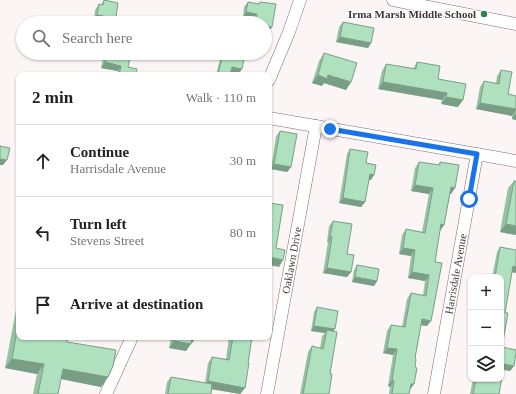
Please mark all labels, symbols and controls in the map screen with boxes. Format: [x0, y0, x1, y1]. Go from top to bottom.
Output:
place label: Irma Marsh Middle School [348, 8, 476, 20]
marker: Irma Marsh Middle School [479, 9, 489, 19]
search box [16, 16, 272, 60]
icon: search [30, 27, 52, 49]
text: Search here [62, 30, 132, 46]
text: 2 min [32, 88, 73, 107]
text: Walk · 110 m [186, 90, 256, 105]
route end [321, 120, 339, 138]
text: Continue [70, 144, 129, 160]
icon: ahead [32, 150, 54, 172]
text: 30 m [230, 153, 256, 168]
text: Harrisdale Avenue [70, 161, 166, 176]
route start [460, 190, 478, 208]
text: Turn left [70, 216, 127, 232]
icon: left [32, 222, 54, 244]
text: 80 m [230, 225, 256, 240]
street label: Oaklawn Drive [279, 226, 303, 295]
text: Stevens Street [70, 233, 144, 248]
street label: Harrisdale Avenue [442, 233, 469, 315]
map controls [468, 274, 504, 382]
button: + [468, 274, 504, 310]
icon: arrive [32, 294, 54, 316]
text: Arrive at destination [70, 296, 203, 312]
button: − [468, 310, 504, 346]
button: layers [468, 346, 504, 382]

